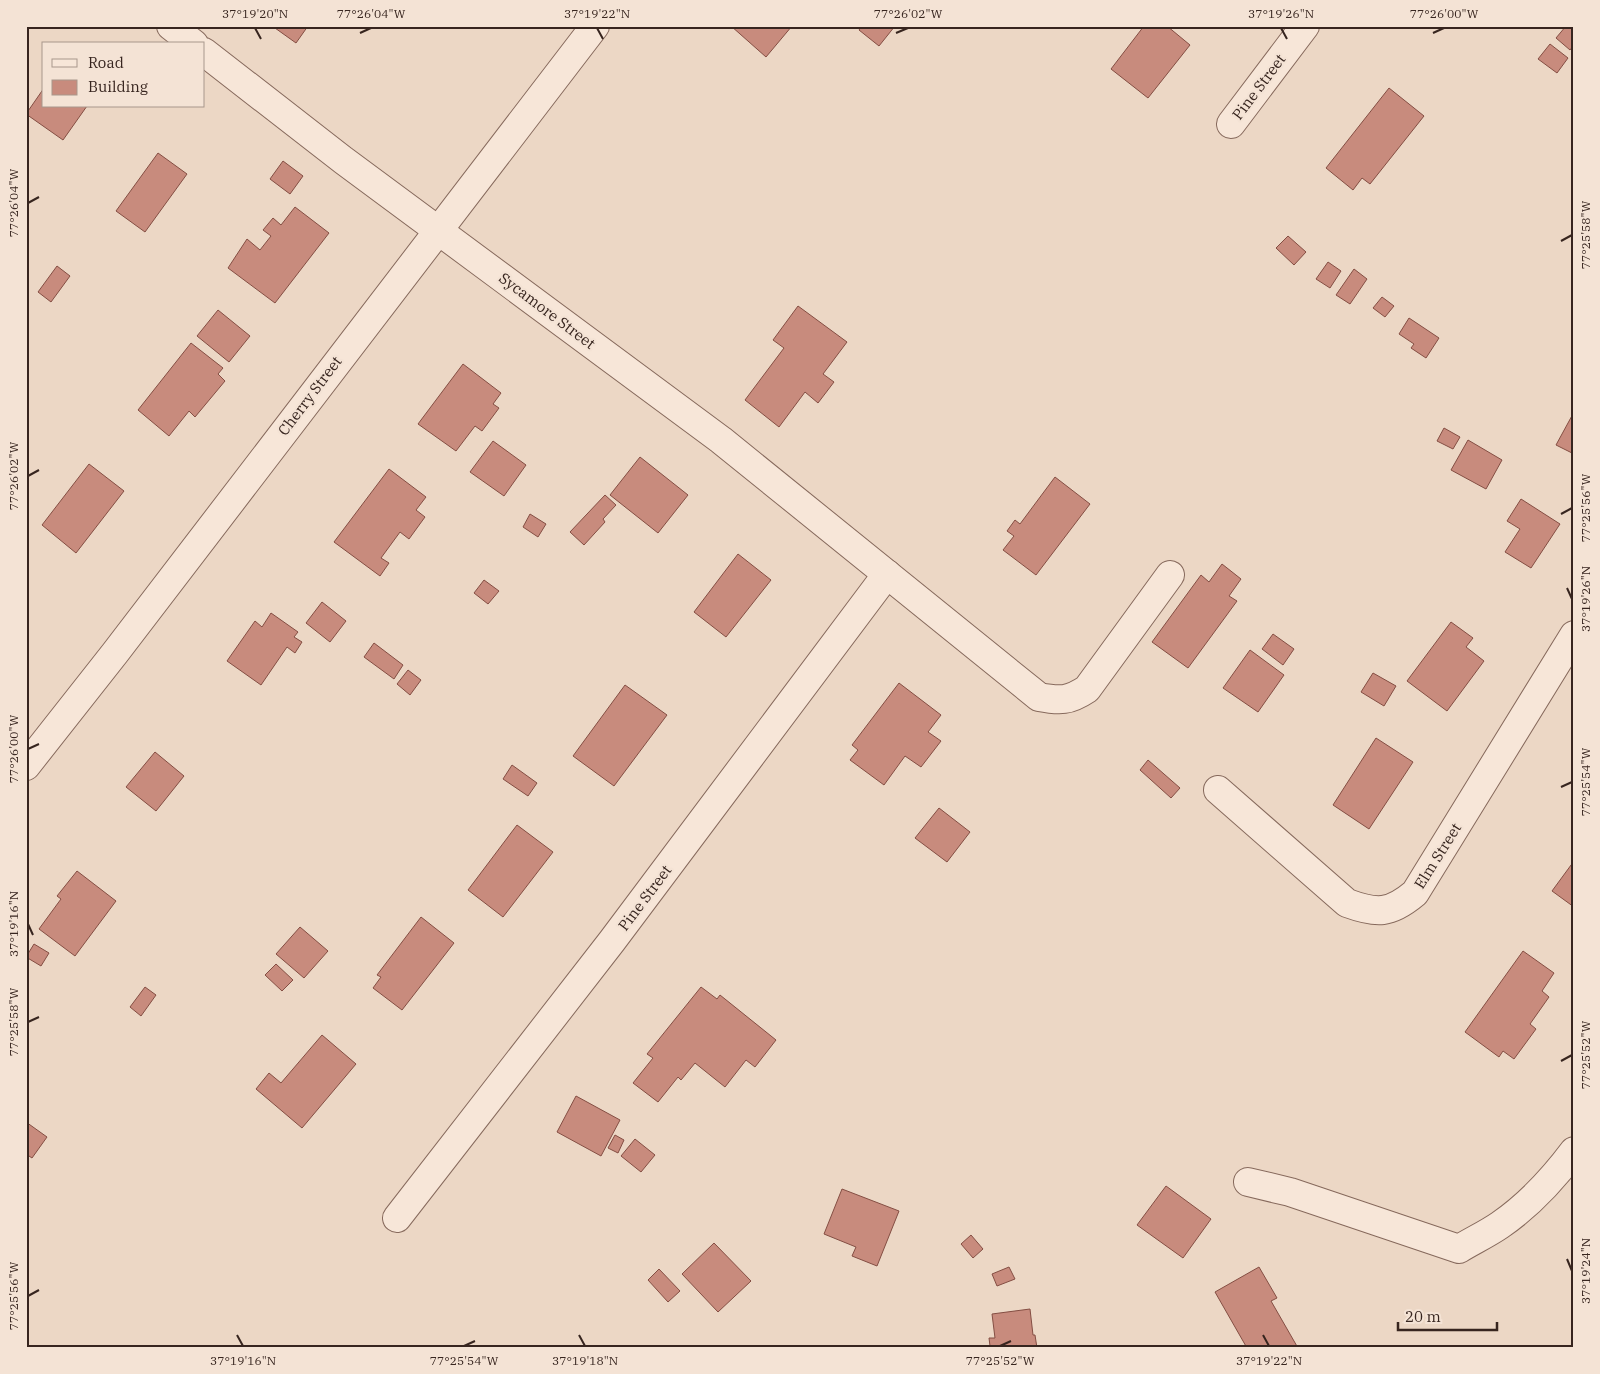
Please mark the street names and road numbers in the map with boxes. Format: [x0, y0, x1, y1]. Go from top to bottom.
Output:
street label: Pine Street [1228, 50, 1289, 123]
street label: Sycamore Street [495, 268, 599, 353]
street label: Cherry Street [274, 352, 346, 439]
street label: Elm Street [1410, 819, 1465, 892]
street label: Pine Street [614, 861, 675, 934]

